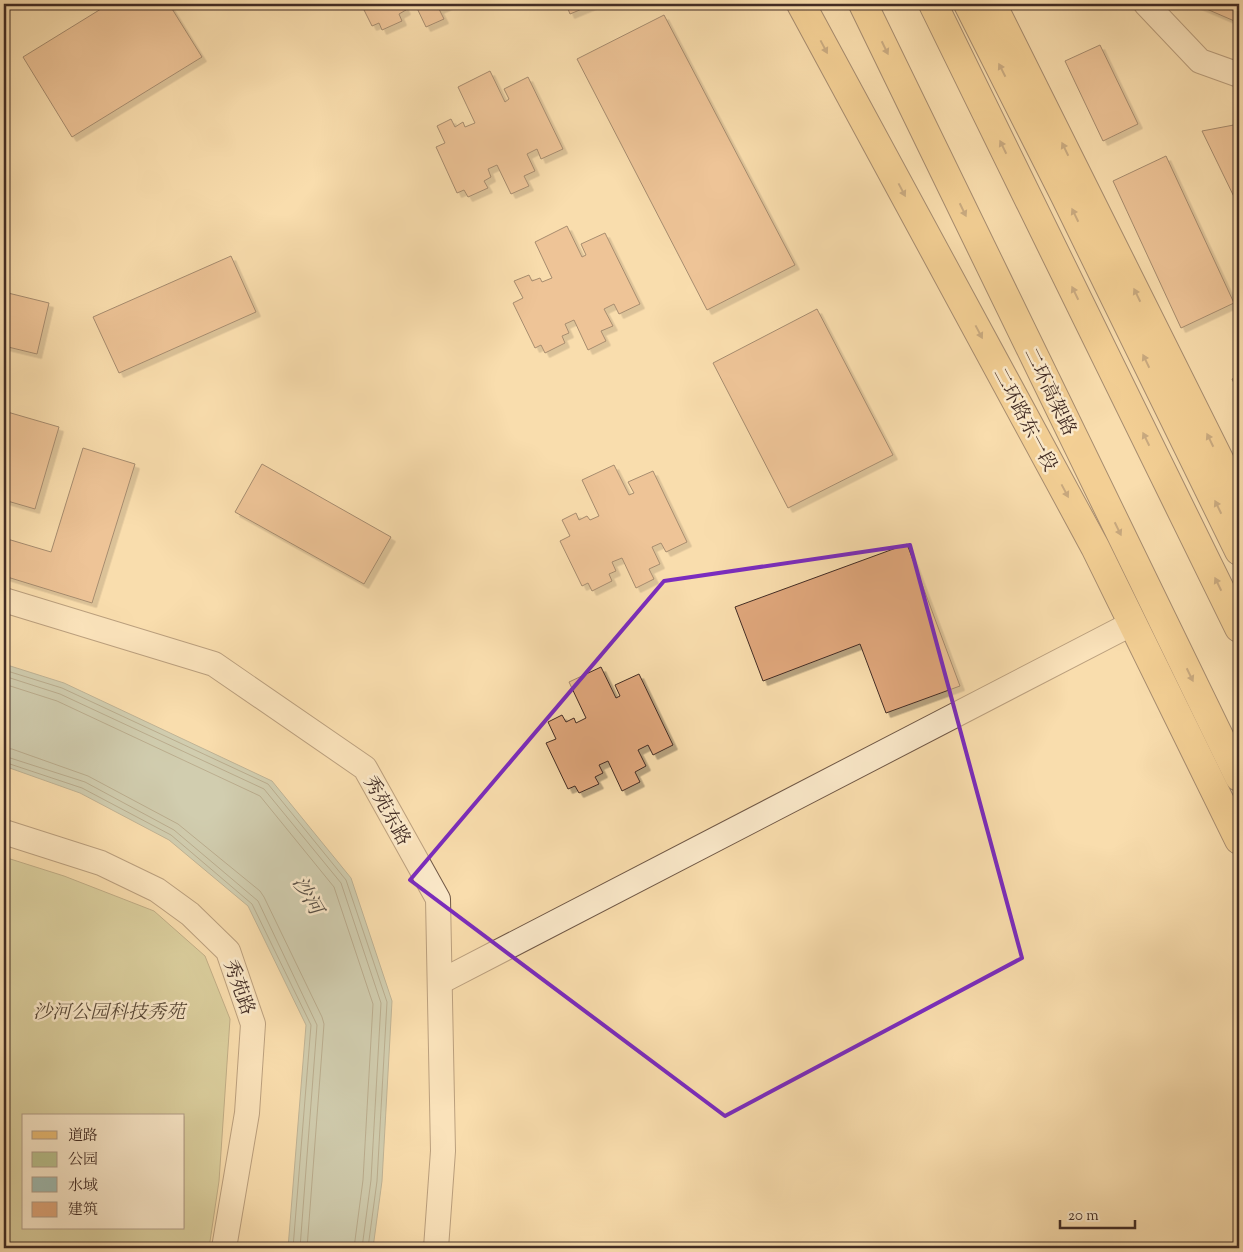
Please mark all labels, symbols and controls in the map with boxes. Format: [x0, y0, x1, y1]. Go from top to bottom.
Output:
one-way arrow [820, 39, 828, 54]
one-way arrow [881, 41, 889, 55]
one-way arrow [998, 63, 1006, 77]
one-way arrow [999, 140, 1007, 154]
one-way arrow [1061, 142, 1069, 156]
one-way arrow [897, 183, 906, 196]
one-way arrow [959, 203, 967, 217]
one-way arrow [1071, 208, 1079, 222]
one-way arrow [1071, 285, 1079, 300]
one-way arrow [1133, 288, 1141, 302]
one-way arrow [975, 325, 983, 340]
street label: 二环高架路 [1016, 343, 1082, 441]
one-way arrow [1142, 354, 1150, 368]
street label: 二环路东一段 [985, 364, 1062, 477]
one-way arrow [1142, 431, 1150, 446]
one-way arrow [1205, 433, 1213, 447]
one-way arrow [1061, 483, 1069, 498]
one-way arrow [1214, 500, 1222, 514]
one-way arrow [1114, 522, 1122, 536]
one-way arrow [1214, 577, 1222, 592]
one-way arrow [1186, 668, 1194, 682]
street label: 秀苑东路 [356, 771, 416, 851]
water label: 沙河 [283, 872, 330, 923]
street label: 秀苑路 [215, 956, 260, 1019]
park label: 沙河公园科技秀苑 [33, 1000, 188, 1027]
legend [22, 1114, 185, 1230]
text: 道路 [68, 1126, 98, 1147]
text: 公园 [68, 1150, 98, 1171]
text: 水域 [68, 1176, 98, 1197]
scale bar [1060, 1197, 1136, 1229]
text: 建筑 [68, 1200, 98, 1221]
text: 20 m [1068, 1206, 1099, 1227]

